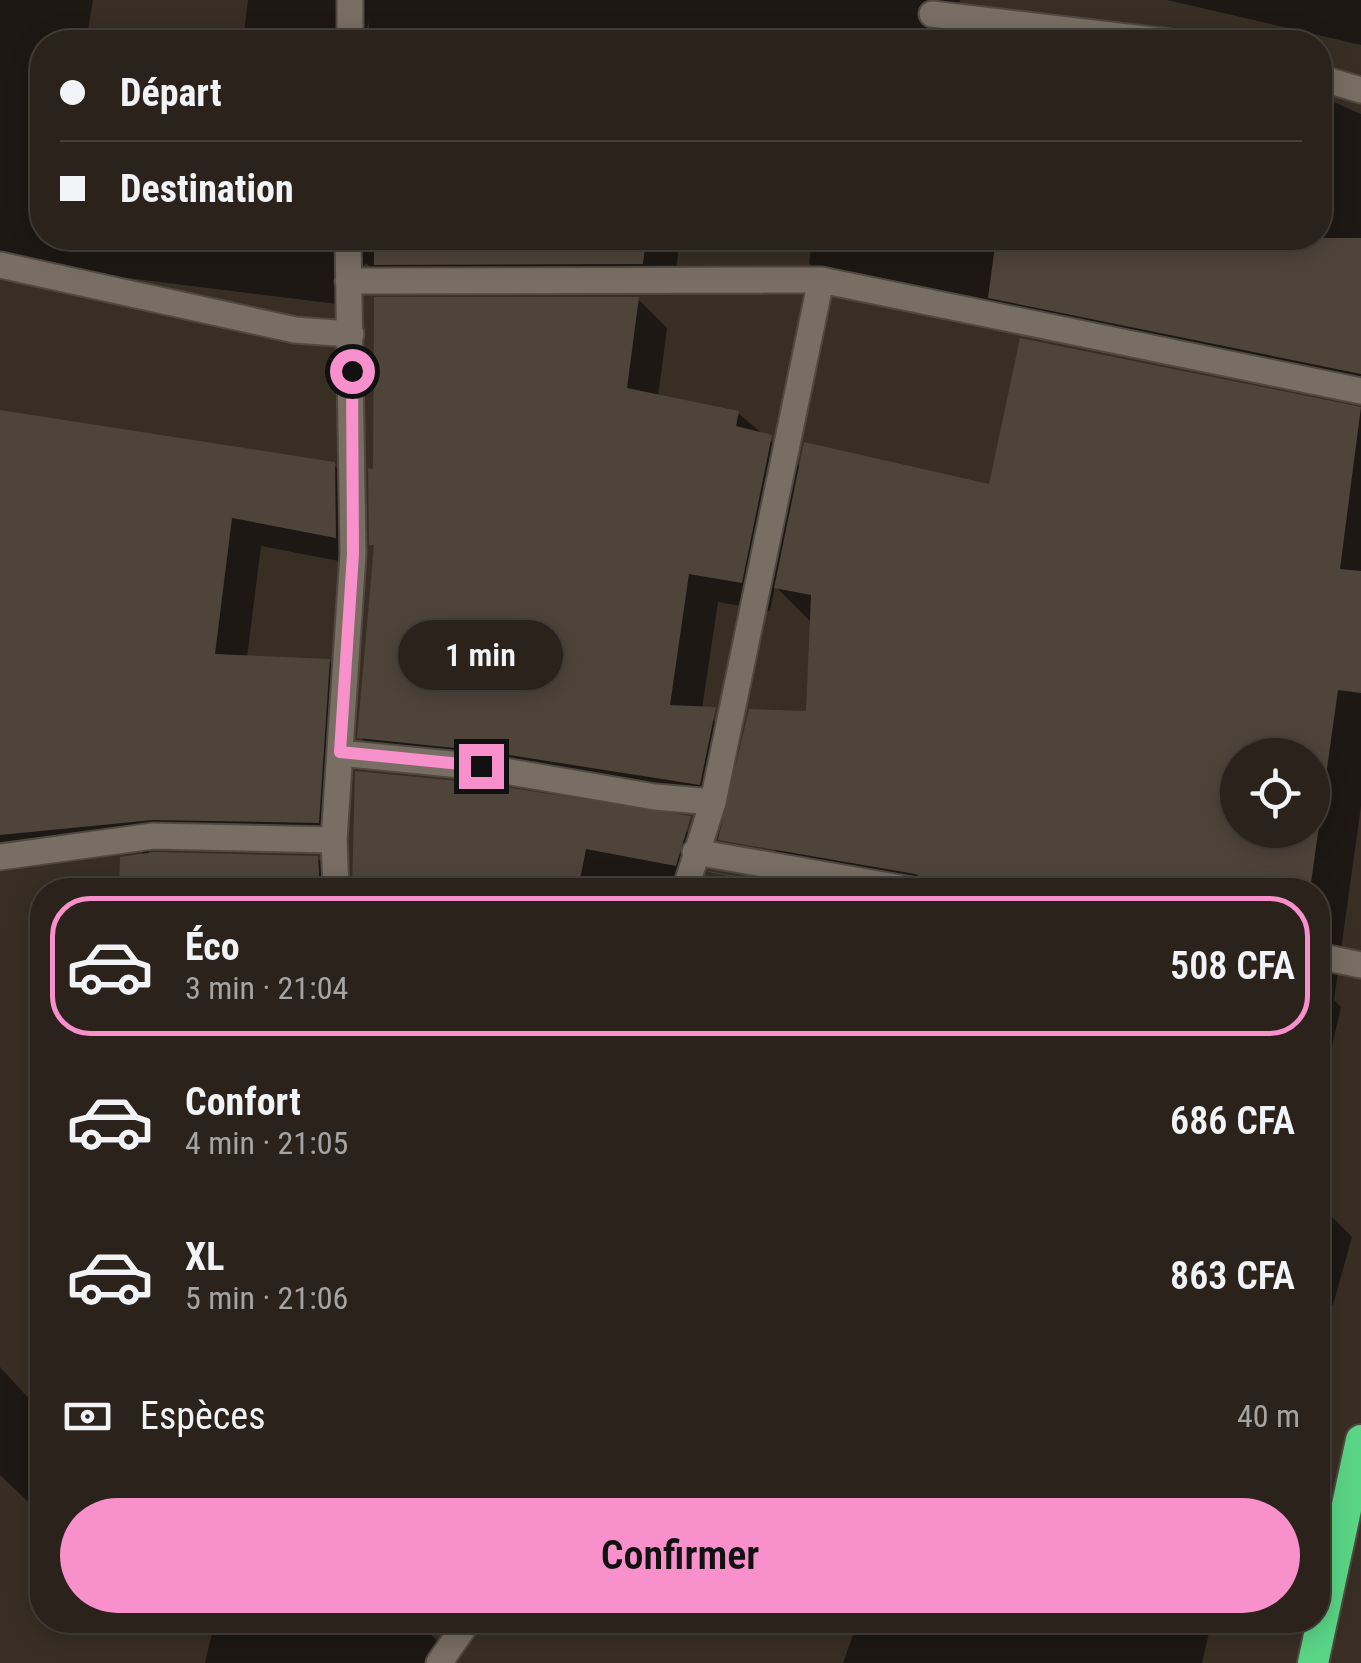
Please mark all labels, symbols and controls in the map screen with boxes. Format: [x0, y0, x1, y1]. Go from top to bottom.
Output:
text: Départ [120, 71, 222, 115]
text: Destination [120, 167, 294, 211]
route start [330, 349, 375, 394]
callout: 1 min [398, 621, 564, 691]
text: 1 min [445, 636, 516, 674]
map controls [1220, 738, 1330, 848]
button: locate [1220, 738, 1330, 848]
route end [459, 744, 504, 789]
icon: car [65, 921, 155, 1011]
text: Éco [185, 925, 240, 969]
text: 508 CFA [1170, 944, 1295, 988]
text: 3 min · 21:04 [185, 969, 348, 1007]
icon: car [65, 1076, 155, 1166]
text: Confort [185, 1080, 301, 1124]
text: 686 CFA [1170, 1099, 1295, 1143]
text: 4 min · 21:05 [185, 1124, 348, 1162]
icon: car [65, 1231, 155, 1321]
text: XL [185, 1235, 224, 1279]
text: 863 CFA [1170, 1254, 1295, 1298]
text: 5 min · 21:06 [185, 1279, 348, 1317]
icon: cash [60, 1389, 115, 1444]
text: Espèces [140, 1394, 265, 1438]
text: 40 m [1237, 1397, 1300, 1435]
button: Confirmer [60, 1498, 1300, 1613]

